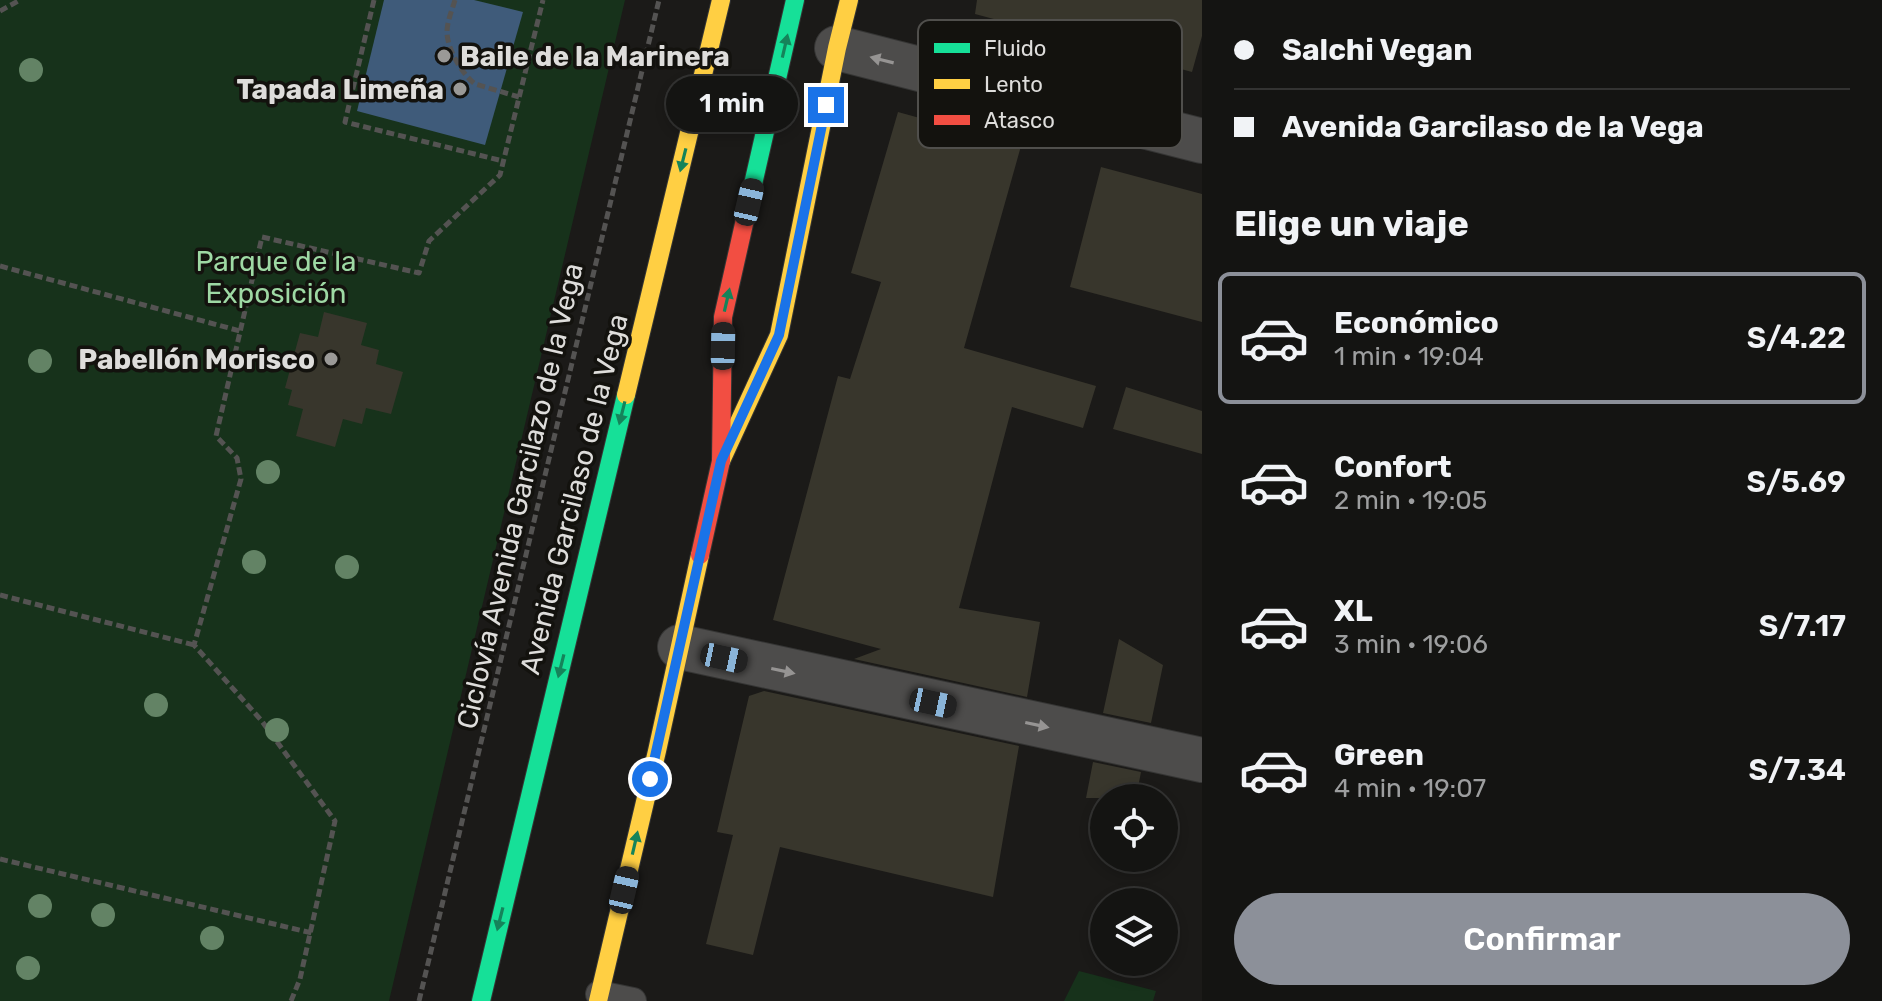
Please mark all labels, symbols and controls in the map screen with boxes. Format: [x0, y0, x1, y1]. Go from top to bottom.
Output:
legend [918, 20, 1182, 148]
text: Salchi Vegan [1282, 32, 1473, 68]
one-way arrow [779, 33, 792, 58]
text: Fluido [984, 35, 1046, 62]
place label: Baile de la Marinera [460, 40, 730, 73]
marker: Baile de la Marinera [435, 47, 453, 65]
one-way arrow [870, 53, 895, 65]
text: Lento [984, 71, 1043, 98]
place label: Tapada Limeña [236, 73, 444, 106]
callout: 1 min [666, 77, 798, 133]
marker: Tapada Limeña [451, 80, 469, 98]
route end [808, 87, 844, 123]
text: 1 min [699, 88, 765, 119]
text: Atasco [984, 107, 1055, 134]
text: Avenida Garcilaso de la Vega [1282, 109, 1704, 145]
one-way arrow [676, 148, 689, 173]
car [732, 176, 766, 228]
text: Elige un viaje [1234, 202, 1469, 245]
park label: Parque de la Exposición [195, 245, 357, 310]
street label: Ciclovía Avenida Garcilazo de la Vega [450, 260, 590, 732]
one-way arrow [721, 287, 734, 312]
icon: car [1238, 302, 1310, 374]
text: Económico [1334, 305, 1499, 341]
street label: Avenida Garcilaso de la Vega [513, 310, 635, 678]
text: S/4.22 [1747, 320, 1846, 356]
car [711, 322, 735, 370]
text: 1 min · 19:04 [1334, 341, 1484, 372]
place label: Pabellón Morisco [78, 343, 315, 376]
marker: Pabellón Morisco [322, 350, 340, 368]
one-way arrow [615, 401, 628, 426]
icon: car [1238, 446, 1310, 518]
text: Confort [1334, 449, 1452, 485]
text: S/5.69 [1747, 464, 1846, 500]
text: 2 min · 19:05 [1334, 485, 1487, 516]
icon: car [1238, 590, 1310, 662]
text: XL [1334, 593, 1373, 629]
text: S/7.17 [1759, 608, 1846, 644]
text: 3 min · 19:06 [1334, 629, 1488, 660]
car [698, 641, 750, 675]
one-way arrow [555, 653, 567, 678]
one-way arrow [771, 665, 796, 678]
car [907, 686, 959, 720]
one-way arrow [1025, 719, 1050, 732]
icon: car [1238, 734, 1310, 806]
text: Green [1334, 737, 1424, 773]
text: S/7.34 [1749, 752, 1846, 788]
route start [632, 761, 668, 797]
text: 4 min · 19:07 [1334, 773, 1486, 804]
map controls [1090, 784, 1178, 976]
button: locate [1090, 784, 1178, 872]
one-way arrow [629, 831, 642, 856]
car [607, 864, 641, 916]
button: layers [1090, 888, 1178, 976]
button: Confirmar [1234, 893, 1850, 985]
one-way arrow [494, 906, 506, 931]

